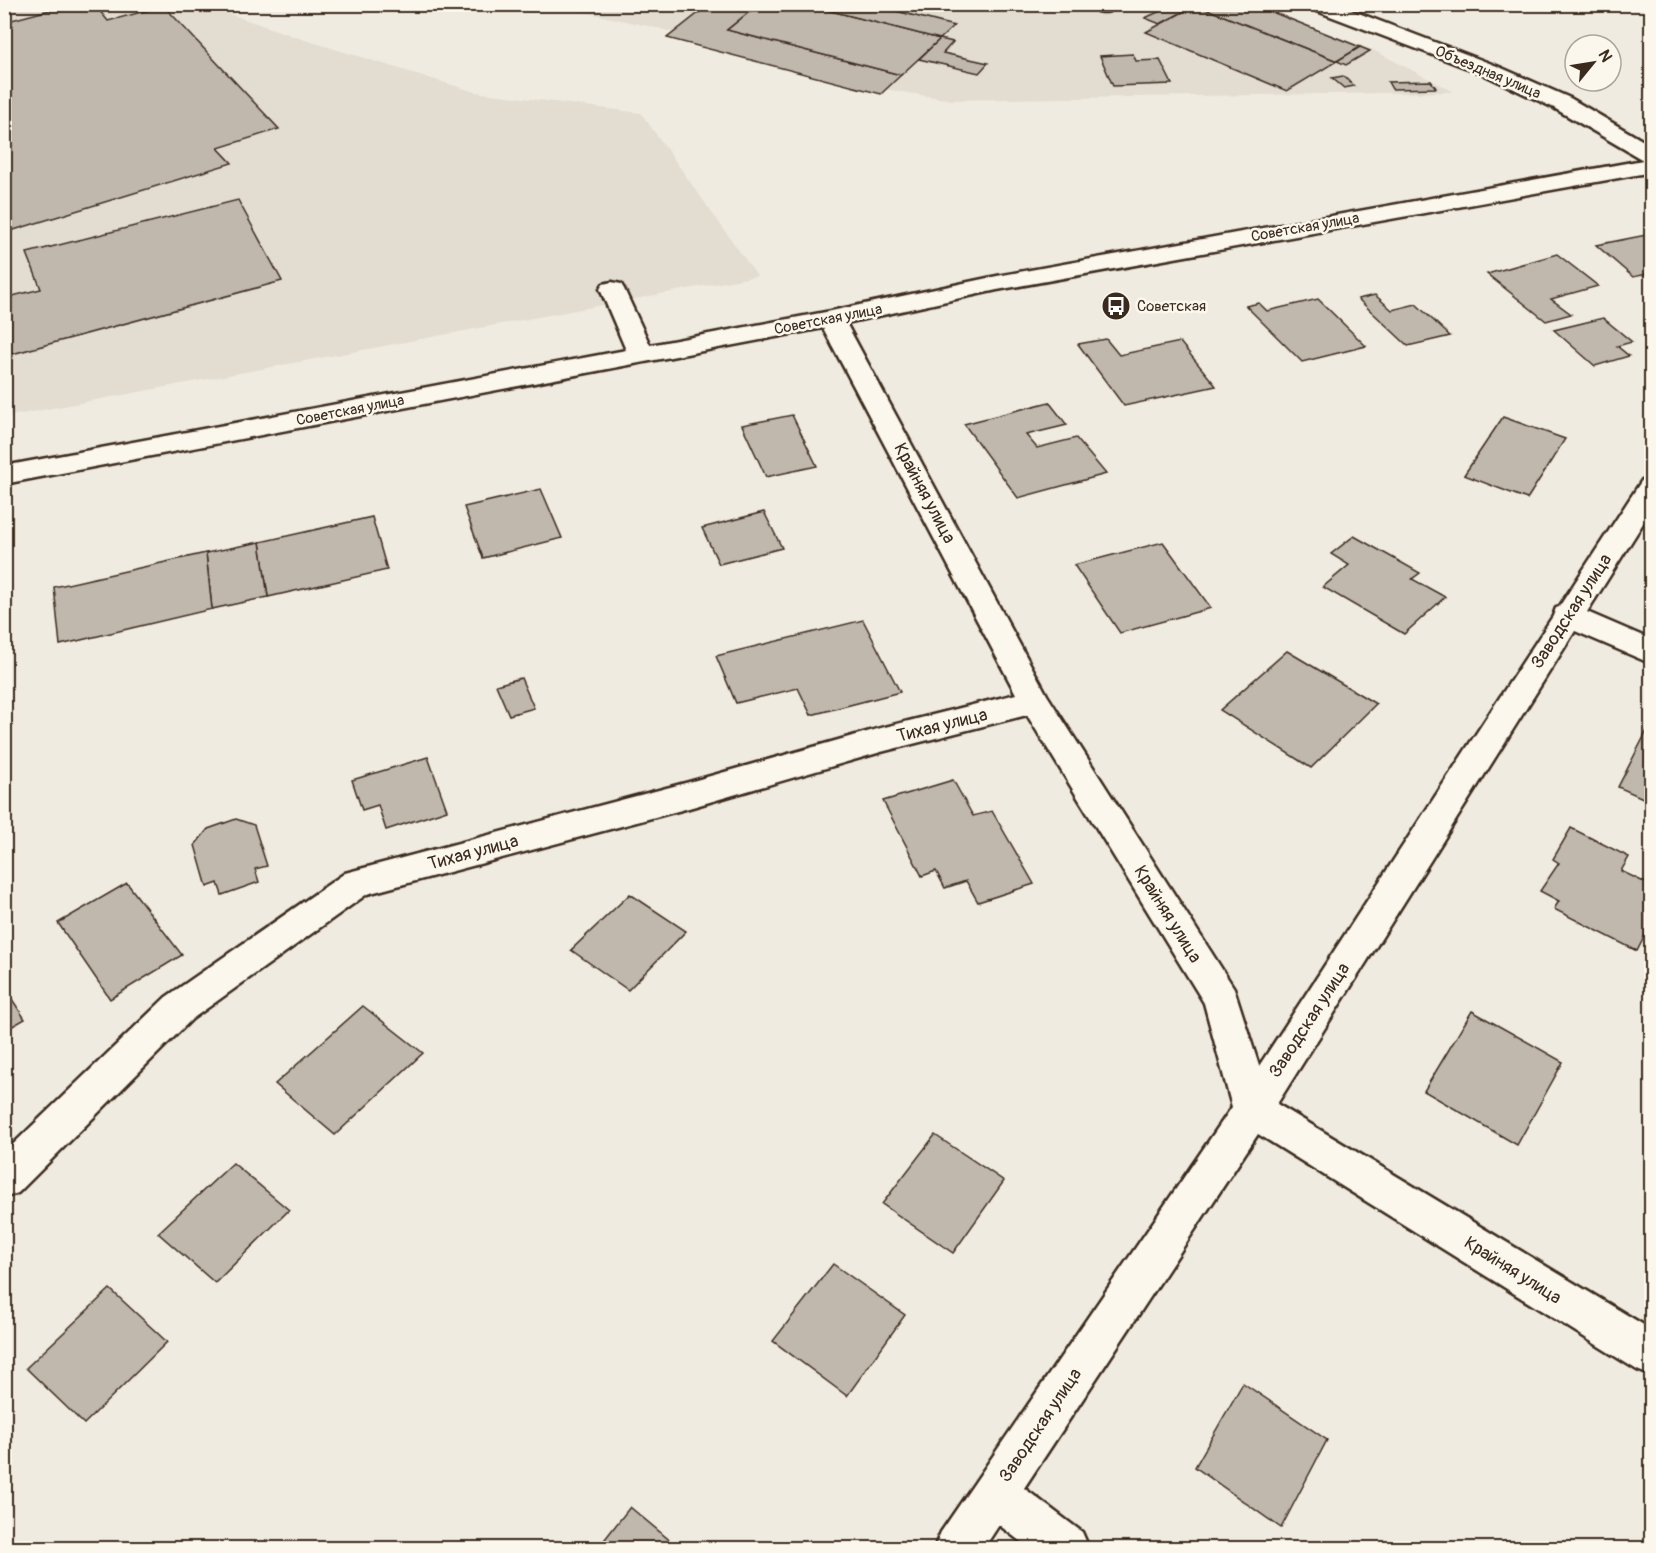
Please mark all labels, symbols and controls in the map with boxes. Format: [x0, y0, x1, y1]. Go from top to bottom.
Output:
north arrow [1563, 33, 1623, 93]
street label: Объездная улица [1432, 42, 1544, 103]
text: N [1594, 46, 1617, 66]
street label: Советская улица [1249, 209, 1361, 246]
bus stop icon: Советская [1100, 290, 1132, 322]
place label: Советская [1137, 297, 1206, 316]
street label: Советская улица [772, 300, 884, 339]
street label: Советская улица [294, 391, 406, 430]
street label: Крайняя улица [888, 439, 961, 547]
street label: Заводская улица [1526, 549, 1617, 673]
street label: Тихая улица [894, 703, 990, 748]
street label: Тихая улица [425, 829, 521, 876]
street label: Крайняя улица [1129, 861, 1207, 967]
street label: Заводская улица [1264, 958, 1355, 1082]
street label: Крайняя улица [1460, 1231, 1566, 1309]
street label: Заводская улица [994, 1364, 1087, 1487]

